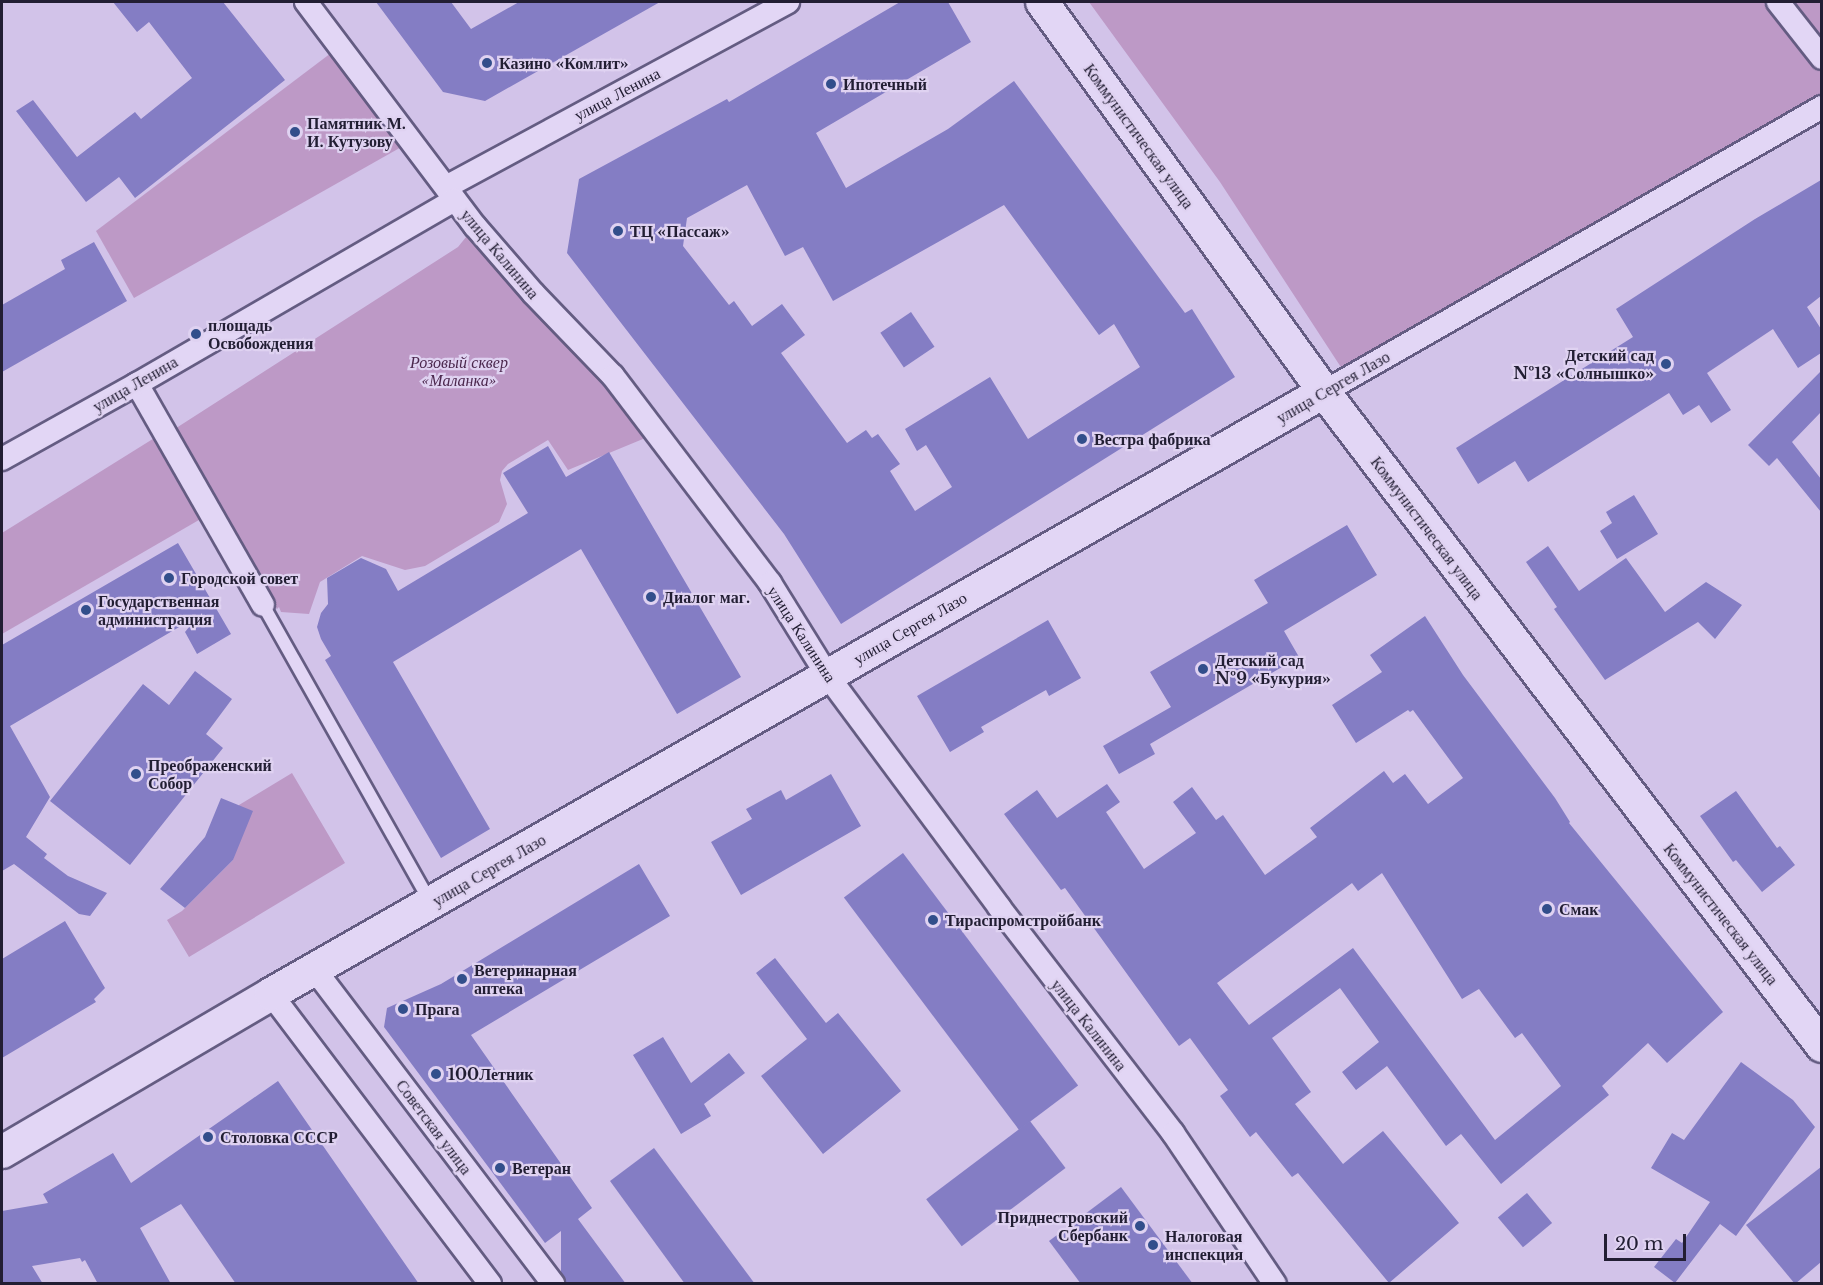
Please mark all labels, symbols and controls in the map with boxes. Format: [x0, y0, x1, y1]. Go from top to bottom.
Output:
place label: Казино «Комлит» [499, 53, 629, 73]
marker: Казино «Комлит» [480, 56, 494, 70]
street label: Коммунистическая улица [1080, 60, 1198, 212]
street label: улица Ленина [571, 63, 663, 125]
place label: Ипотечный [843, 74, 927, 94]
marker: Ипотечный [824, 77, 838, 91]
place label: Памятник М. И. Кутузову [307, 113, 406, 151]
marker: Памятник М. И. Кутузову [288, 125, 302, 139]
street label: улица Калинина [457, 205, 543, 303]
place label: ТЦ «Пассаж» [630, 221, 730, 241]
marker: ТЦ «Пассаж» [611, 224, 625, 238]
place label: площадь Освобождения [208, 315, 313, 353]
marker: площадь Освобождения [189, 327, 203, 341]
place label: Детский сад №13 «Солнышко» [1513, 345, 1654, 383]
street label: улица Сергея Лазо [1273, 347, 1393, 427]
street label: улица Ленина [89, 352, 181, 416]
park label: Розовый сквер «Маланка» [410, 352, 508, 390]
marker: Детский сад №13 «Солнышко» [1659, 357, 1673, 371]
place label: Вестра фабрика [1094, 429, 1210, 449]
marker: Вестра фабрика [1075, 432, 1089, 446]
street label: Коммунистическая улица [1367, 453, 1487, 603]
place label: Городской совет [181, 568, 298, 588]
marker: Городской совет [162, 571, 176, 585]
street label: улица Калинина [764, 582, 840, 686]
place label: Диалог маг. [663, 587, 750, 607]
street label: улица Сергея Лазо [850, 588, 970, 668]
marker: Диалог маг. [644, 590, 658, 604]
place label: Государственная администрация [98, 591, 219, 629]
marker: Государственная администрация [79, 603, 93, 617]
place label: Детский сад №9 «Букурия» [1215, 650, 1331, 688]
marker: Детский сад №9 «Букурия» [1196, 662, 1210, 676]
place label: Преображенский Собор [148, 755, 272, 793]
marker: Преображенский Собор [129, 767, 143, 781]
street label: улица Сергея Лазо [429, 830, 549, 910]
street label: Коммунистическая улица [1660, 839, 1782, 989]
place label: Смак [1559, 899, 1599, 919]
marker: Смак [1540, 902, 1554, 916]
place label: Тираспромстройбанк [945, 910, 1101, 930]
marker: Тираспромстройбанк [926, 913, 940, 927]
place label: Ветеринарная аптека [474, 960, 577, 998]
marker: Ветеринарная аптека [455, 972, 469, 986]
street label: улица Калинина [1047, 975, 1131, 1075]
place label: Прага [415, 999, 460, 1019]
marker: Прага [396, 1002, 410, 1016]
place label: 100Летник [448, 1064, 534, 1084]
marker: 100Летник [429, 1067, 443, 1081]
street label: Советская улица [392, 1076, 476, 1178]
place label: Столовка СССР [220, 1127, 338, 1147]
marker: Столовка СССР [201, 1130, 215, 1144]
place label: Ветеран [512, 1158, 571, 1178]
marker: Ветеран [493, 1161, 507, 1175]
place label: Приднестровский Сбербанк [998, 1207, 1128, 1245]
marker: Приднестровский Сбербанк [1133, 1219, 1147, 1233]
scale bar [1607, 1222, 1690, 1260]
place label: Налоговая инспекция [1165, 1226, 1243, 1264]
text: 20 m [1615, 1233, 1663, 1255]
marker: Налоговая инспекция [1146, 1238, 1160, 1252]

